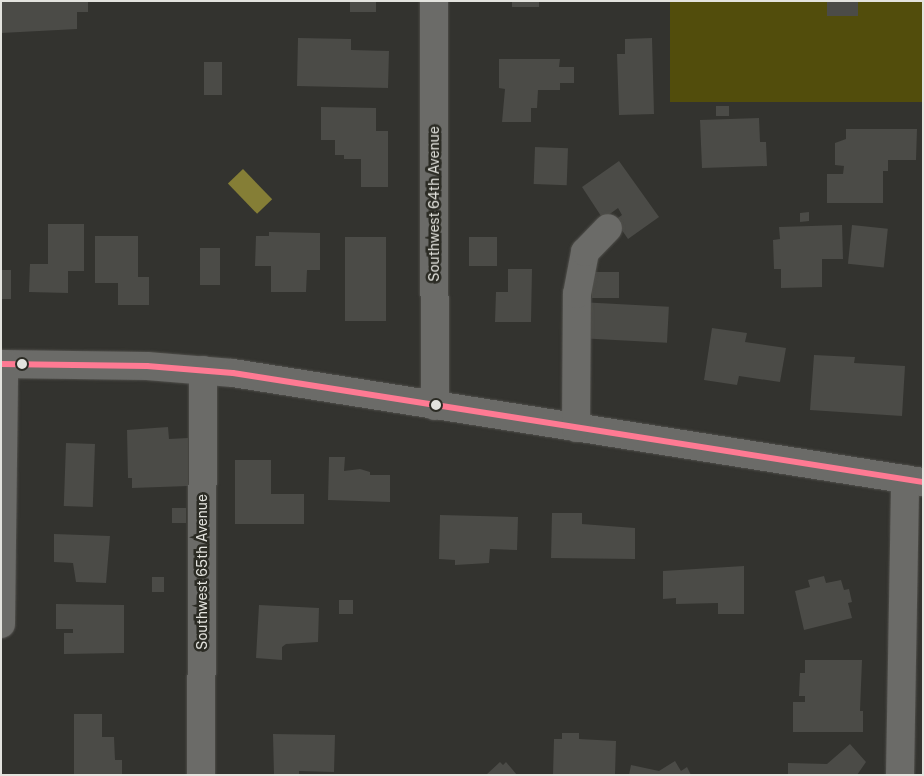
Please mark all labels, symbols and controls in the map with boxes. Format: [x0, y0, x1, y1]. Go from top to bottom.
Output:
street label: Southwest 64th Avenue [426, 126, 442, 282]
unlabelled marker [17, 359, 27, 369]
unlabelled marker [431, 400, 441, 410]
street label: Southwest 65th Avenue [194, 494, 210, 650]

